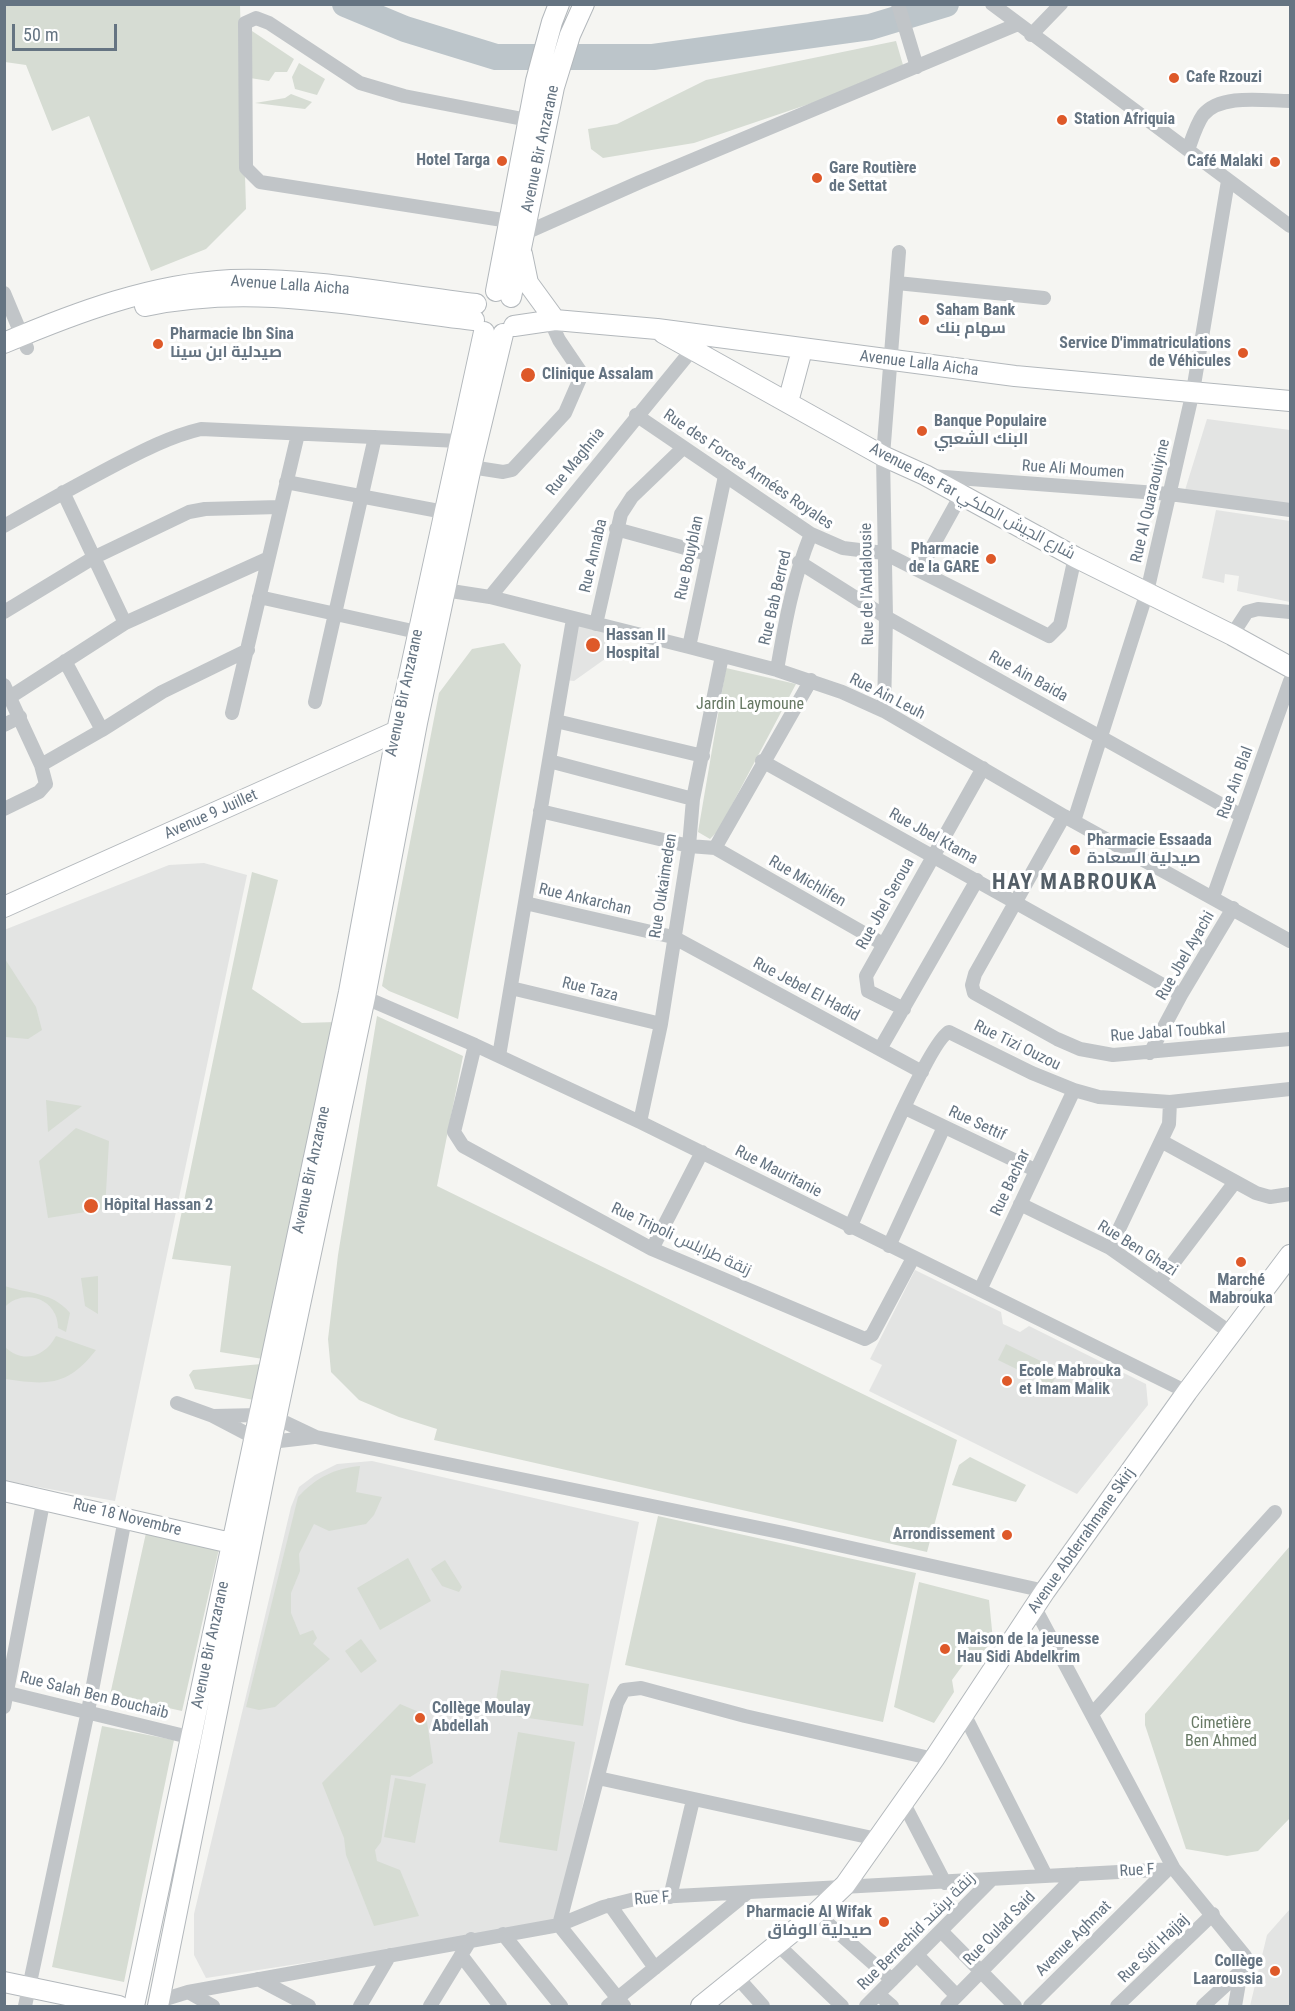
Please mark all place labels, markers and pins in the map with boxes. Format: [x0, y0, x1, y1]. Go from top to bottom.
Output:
place label: Cafe Rzouzi [1186, 68, 1262, 88]
marker: Cafe Rzouzi [1167, 71, 1181, 85]
place label: Station Afriquia [1074, 110, 1175, 130]
marker: Station Afriquia [1055, 113, 1069, 127]
place label: Hotel Targa [416, 151, 490, 171]
place label: Café Malaki [1187, 152, 1263, 172]
marker: Hotel Targa [495, 154, 509, 168]
marker: Café Malaki [1268, 155, 1282, 169]
place label: Gare Routière de Settat [829, 159, 916, 197]
marker: Gare Routière de Settat [810, 171, 824, 185]
place label: Saham Bank سهام بنك [936, 301, 1015, 339]
marker: Saham Bank سهام بنك [917, 313, 931, 327]
place label: Pharmacie Ibn Sina صيدلية ابن سينا [170, 325, 294, 363]
place label: Service D'immatriculations de Véhicules [1059, 334, 1231, 372]
marker: Pharmacie Ibn Sina صيدلية ابن سينا [151, 337, 165, 351]
marker: Service D'immatriculations de Véhicules [1236, 346, 1250, 360]
place label: Clinique Assalam [542, 365, 653, 385]
marker: Clinique Assalam [519, 366, 537, 384]
place label: Banque Populaire البنك الشعبي [934, 412, 1047, 450]
marker: Banque Populaire البنك الشعبي [915, 424, 929, 438]
place label: Pharmacie de la GARE [909, 540, 979, 578]
marker: Pharmacie de la GARE [984, 552, 998, 566]
place label: Hassan II Hospital [606, 626, 666, 664]
marker: Hassan II Hospital [584, 636, 602, 654]
place label: Pharmacie Essaada صيدلية السعادة [1087, 831, 1212, 869]
marker: Pharmacie Essaada صيدلية السعادة [1068, 843, 1082, 857]
place label: Hôpital Hassan 2 [104, 1196, 213, 1216]
marker: Hôpital Hassan 2 [82, 1197, 100, 1215]
marker: Marché Mabrouka [1234, 1255, 1248, 1269]
place label: Marché Mabrouka [1209, 1271, 1273, 1309]
place label: Ecole Mabrouka et Imam Malik [1019, 1362, 1121, 1400]
marker: Ecole Mabrouka et Imam Malik [1000, 1374, 1014, 1388]
place label: Arrondissement [893, 1525, 995, 1545]
marker: Arrondissement [1000, 1528, 1014, 1542]
place label: Maison de la jeunesse Hau Sidi Abdelkrim [957, 1630, 1099, 1668]
marker: Maison de la jeunesse Hau Sidi Abdelkrim [938, 1642, 952, 1656]
place label: Collège Moulay Abdellah [432, 1699, 531, 1737]
marker: Collège Moulay Abdellah [413, 1711, 427, 1725]
place label: Pharmacie Al Wifak صيدلية الوفاق [746, 1903, 872, 1941]
marker: Pharmacie Al Wifak صيدلية الوفاق [877, 1915, 891, 1929]
place label: Collège Laaroussia [1193, 1952, 1263, 1990]
marker: Collège Laaroussia [1268, 1964, 1282, 1978]

